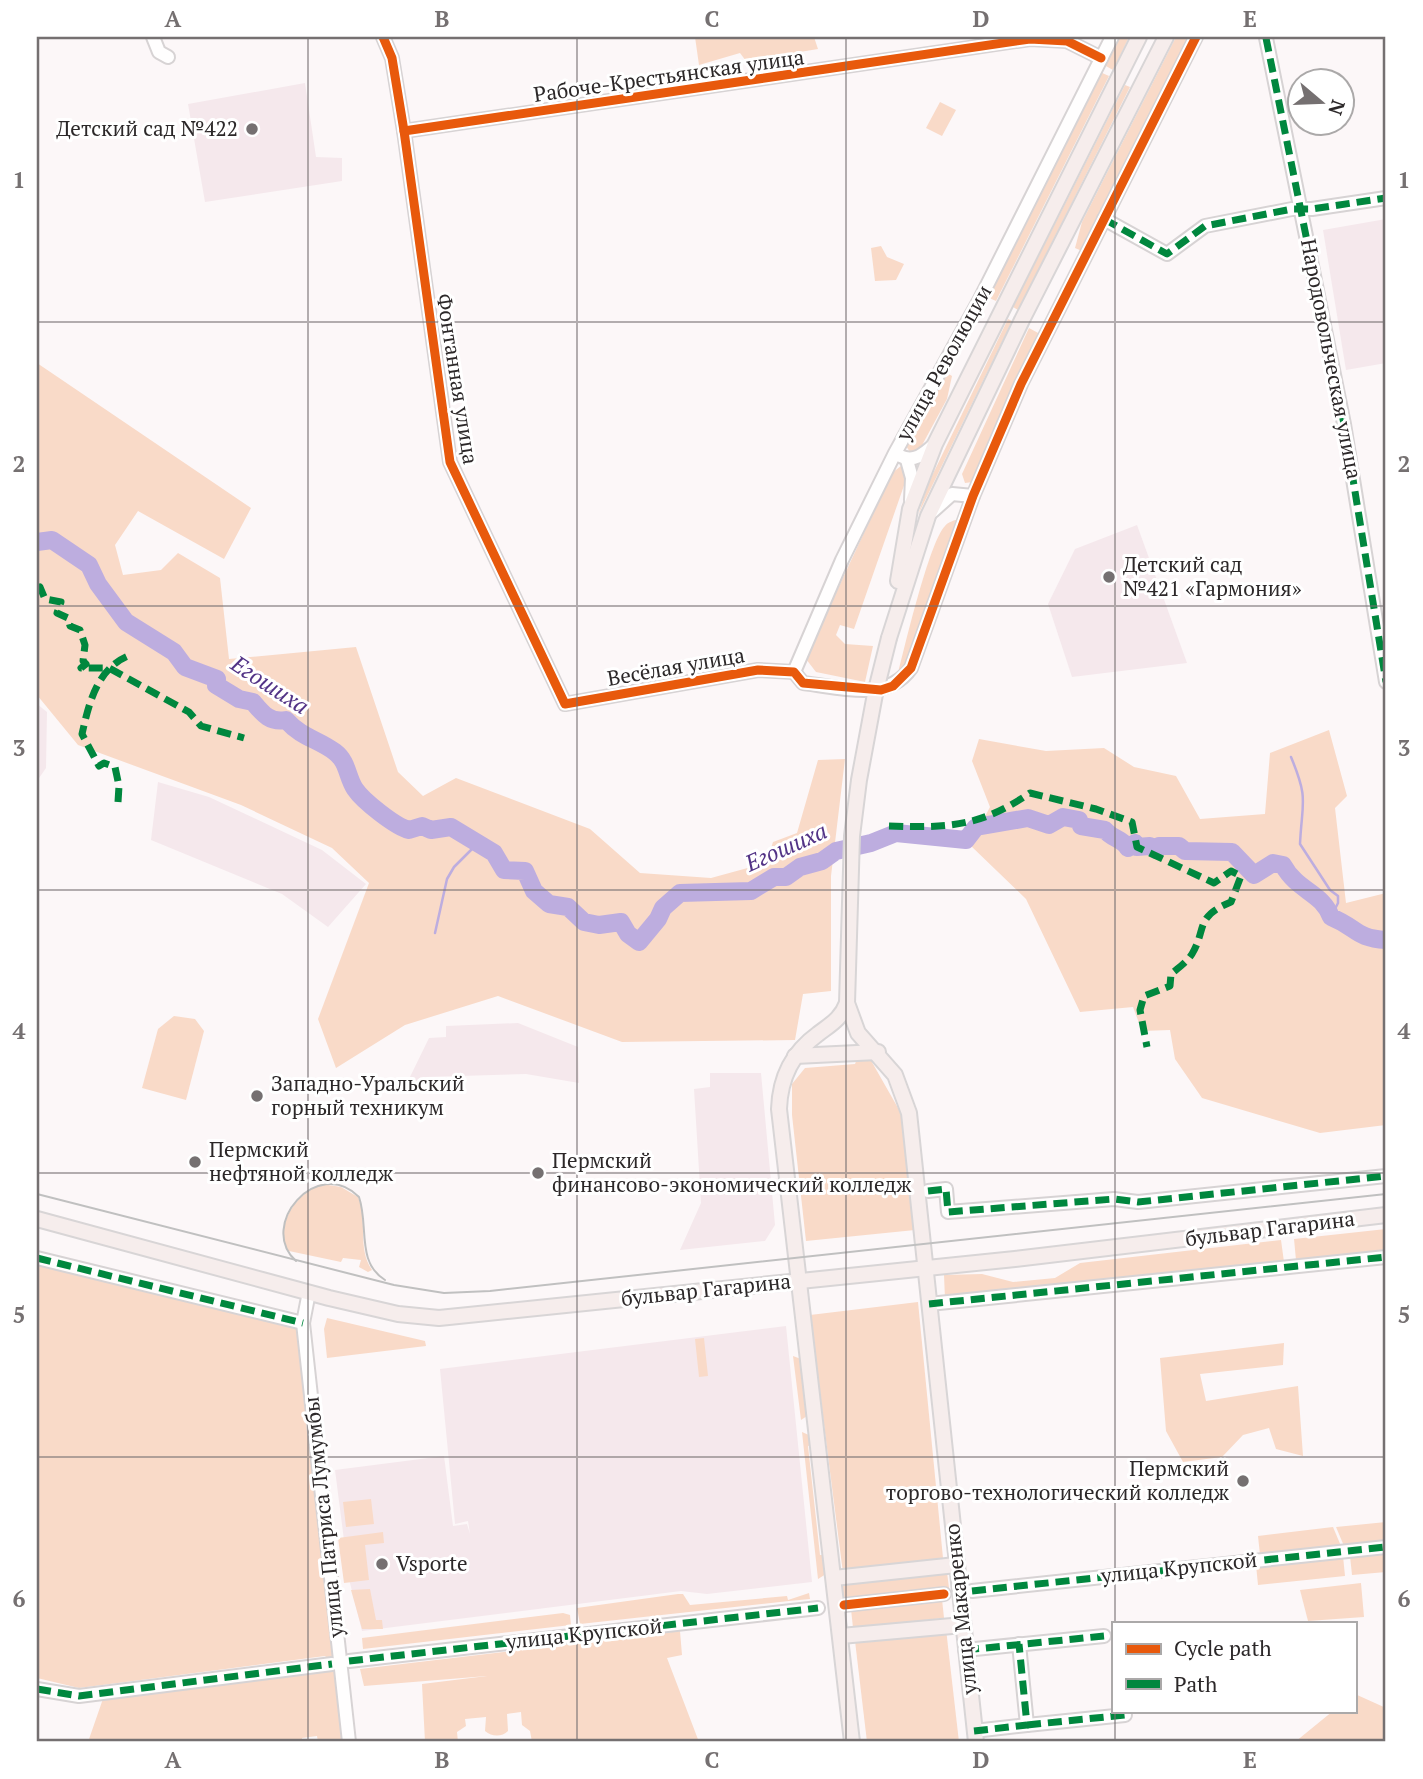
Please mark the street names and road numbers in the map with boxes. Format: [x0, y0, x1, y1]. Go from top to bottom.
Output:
street label: Рабоче-Крестьянская улица [532, 42, 806, 108]
street label: Народовольческая улица [1295, 236, 1369, 482]
street label: улица Революции [888, 279, 998, 446]
street label: Фонтанная улица [431, 292, 485, 467]
street label: Весёлая улица [605, 640, 747, 692]
street label: бульвар Гагарина [1184, 1204, 1357, 1252]
street label: бульвар Гагарина [620, 1266, 793, 1312]
street label: улица Патриса Лумумбы [296, 1395, 350, 1640]
street label: улица Макаренко [937, 1522, 983, 1697]
street label: улица Крупской [1098, 1545, 1259, 1589]
street label: улица Крупской [503, 1611, 664, 1655]

